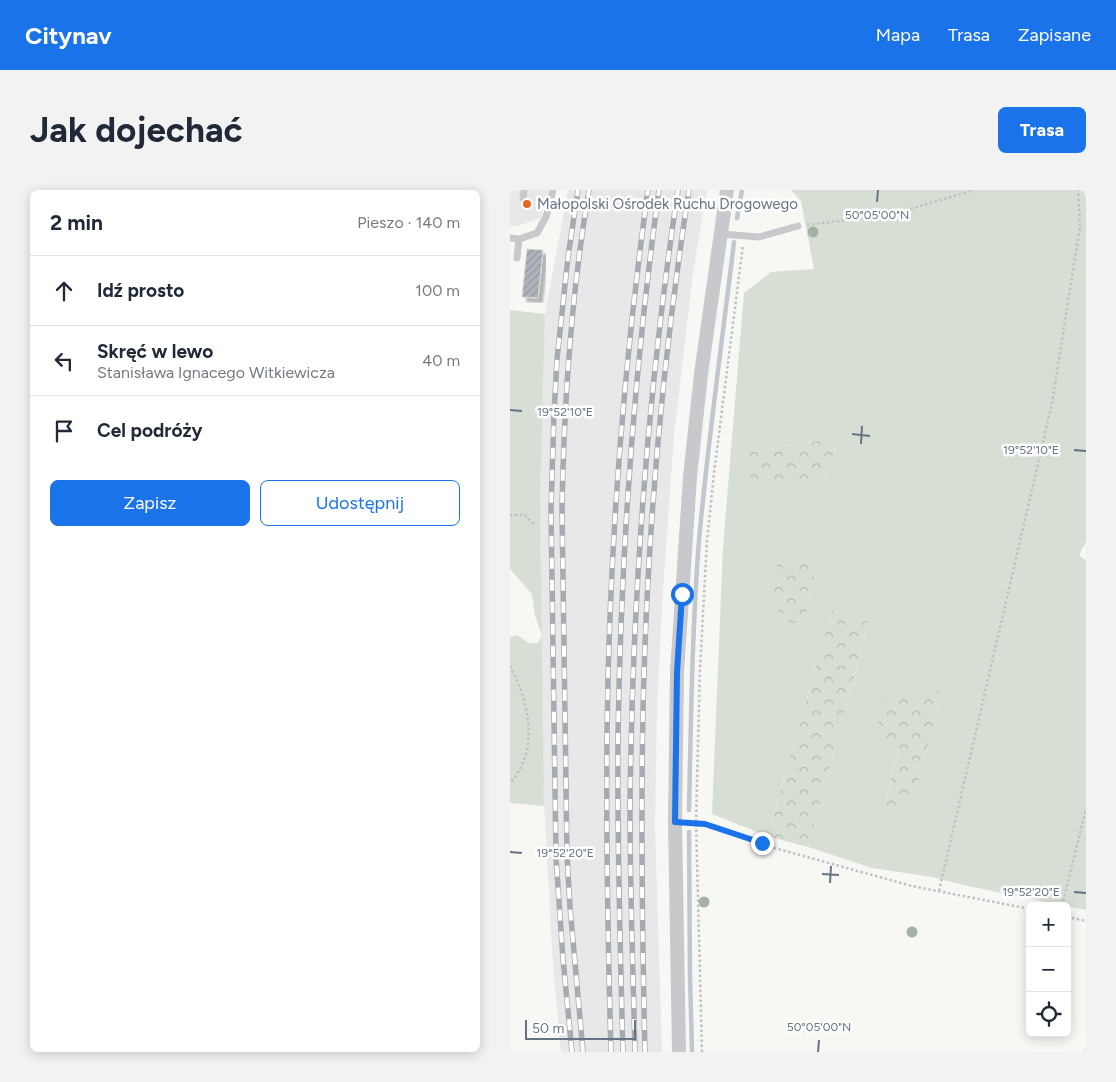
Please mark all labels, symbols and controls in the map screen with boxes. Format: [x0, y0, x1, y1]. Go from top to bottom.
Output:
text: Citynav [25, 21, 112, 50]
text: Mapa [876, 24, 920, 46]
text: Trasa [948, 24, 990, 46]
text: Zapisane [1018, 24, 1091, 46]
button: Trasa [998, 107, 1086, 153]
text: Jak dojechać [30, 109, 243, 151]
place label: Małopolski Ośrodek Ruchu Drogowego [537, 195, 798, 213]
marker: Małopolski Ośrodek Ruchu Drogowego [521, 198, 533, 210]
text: 50°05'00"N [845, 208, 909, 222]
text: 2 min [50, 210, 103, 235]
text: Pieszo · 140 m [357, 213, 460, 232]
icon: ahead [50, 277, 78, 305]
text: Idź prosto [97, 279, 184, 302]
text: 100 m [415, 281, 460, 300]
text: Skręć w lewo [97, 340, 213, 363]
icon: left [50, 347, 78, 375]
text: 40 m [422, 351, 460, 370]
text: Stanisława Ignacego Witkiewicza [97, 363, 335, 382]
text: 19°52'10"E [537, 405, 593, 419]
icon: arrive [50, 417, 78, 445]
text: Cel podróży [97, 419, 203, 442]
text: 19°52'10"E [1003, 443, 1059, 457]
button: Zapisz [50, 480, 250, 526]
button: Udostępnij [260, 480, 460, 526]
route start [671, 583, 694, 606]
route end [751, 832, 774, 855]
text: 19°52'20"E [536, 846, 594, 860]
text: 19°52'20"E [1002, 885, 1060, 899]
map controls [1026, 902, 1071, 1037]
button: + [1026, 902, 1071, 947]
button: − [1026, 947, 1071, 992]
button: locate [1026, 992, 1071, 1037]
scale bar [525, 1017, 636, 1040]
text: 50 m [532, 1020, 564, 1037]
text: 50°05'00"N [787, 1020, 851, 1034]

